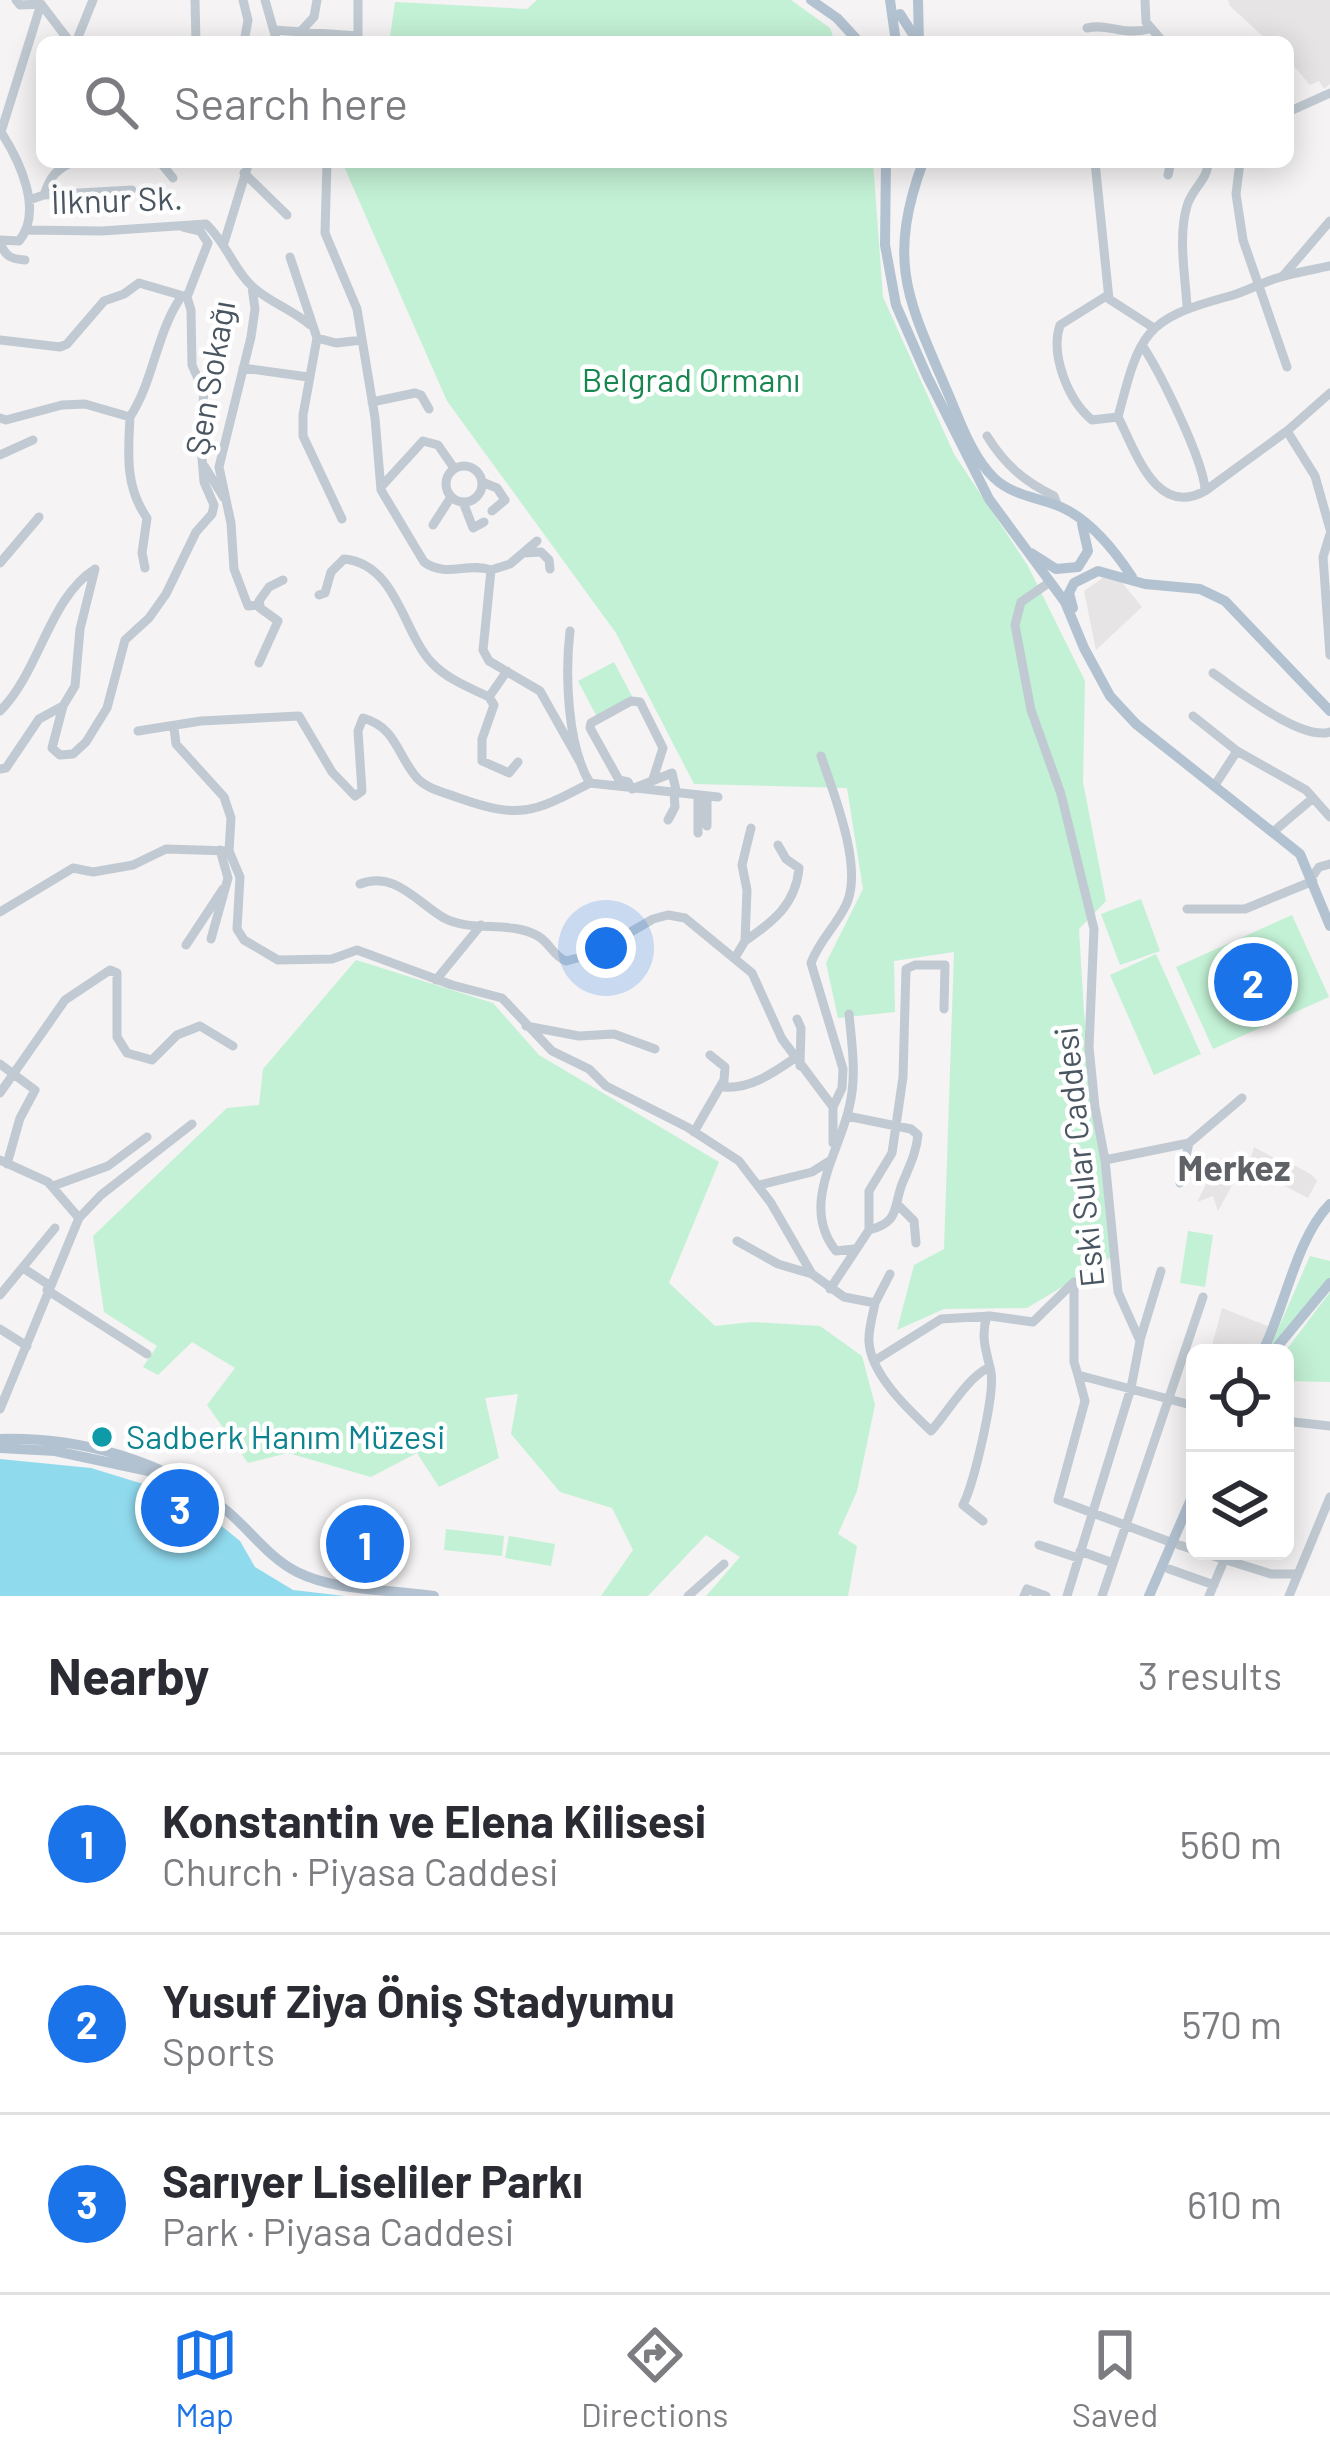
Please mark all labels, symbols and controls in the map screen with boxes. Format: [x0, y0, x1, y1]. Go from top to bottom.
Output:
search box [36, 36, 1294, 168]
icon: search [78, 69, 144, 135]
text: Search here [174, 75, 408, 129]
street label: İlknur Sk. [50, 177, 184, 221]
street label: Şen Sokağı [176, 297, 242, 458]
park label: Belgrad Ormanı [582, 359, 800, 399]
your location [576, 918, 636, 978]
pin: 2 [1214, 937, 1292, 1027]
street label: Eski Sular Caddesi [1044, 1025, 1112, 1289]
district label: Merkez [1178, 1145, 1290, 1188]
map controls [1186, 1344, 1294, 1560]
button: locate [1186, 1344, 1294, 1452]
place label: Sadberk Hanım Müzesi [126, 1416, 445, 1456]
marker: Sadberk Hanım Müzesi [89, 1424, 115, 1450]
button: layers [1186, 1452, 1294, 1560]
pin: 3 [141, 1463, 219, 1553]
pin: 1 [326, 1499, 404, 1589]
text: Nearby [48, 1644, 209, 1705]
text: 3 results [1138, 1651, 1282, 1698]
text: Konstantin ve Elena Kilisesi [162, 1793, 706, 1847]
text: 1 [80, 1820, 94, 1867]
text: 560 m [1180, 1820, 1282, 1867]
text: Church · Piyasa Caddesi [162, 1847, 559, 1894]
text: Yusuf Ziya Öniş Stadyumu [162, 1973, 675, 2027]
text: 2 [76, 2000, 98, 2047]
text: 570 m [1181, 2000, 1282, 2047]
text: Sports [162, 2027, 275, 2074]
text: Sarıyer Liseliler Parkı [162, 2153, 583, 2207]
text: 3 [76, 2180, 98, 2227]
text: 610 m [1187, 2180, 1282, 2227]
text: Park · Piyasa Caddesi [162, 2207, 514, 2254]
tab: Map [172, 2322, 238, 2434]
tab: Directions [581, 2322, 728, 2434]
tab: Saved [1072, 2322, 1158, 2434]

